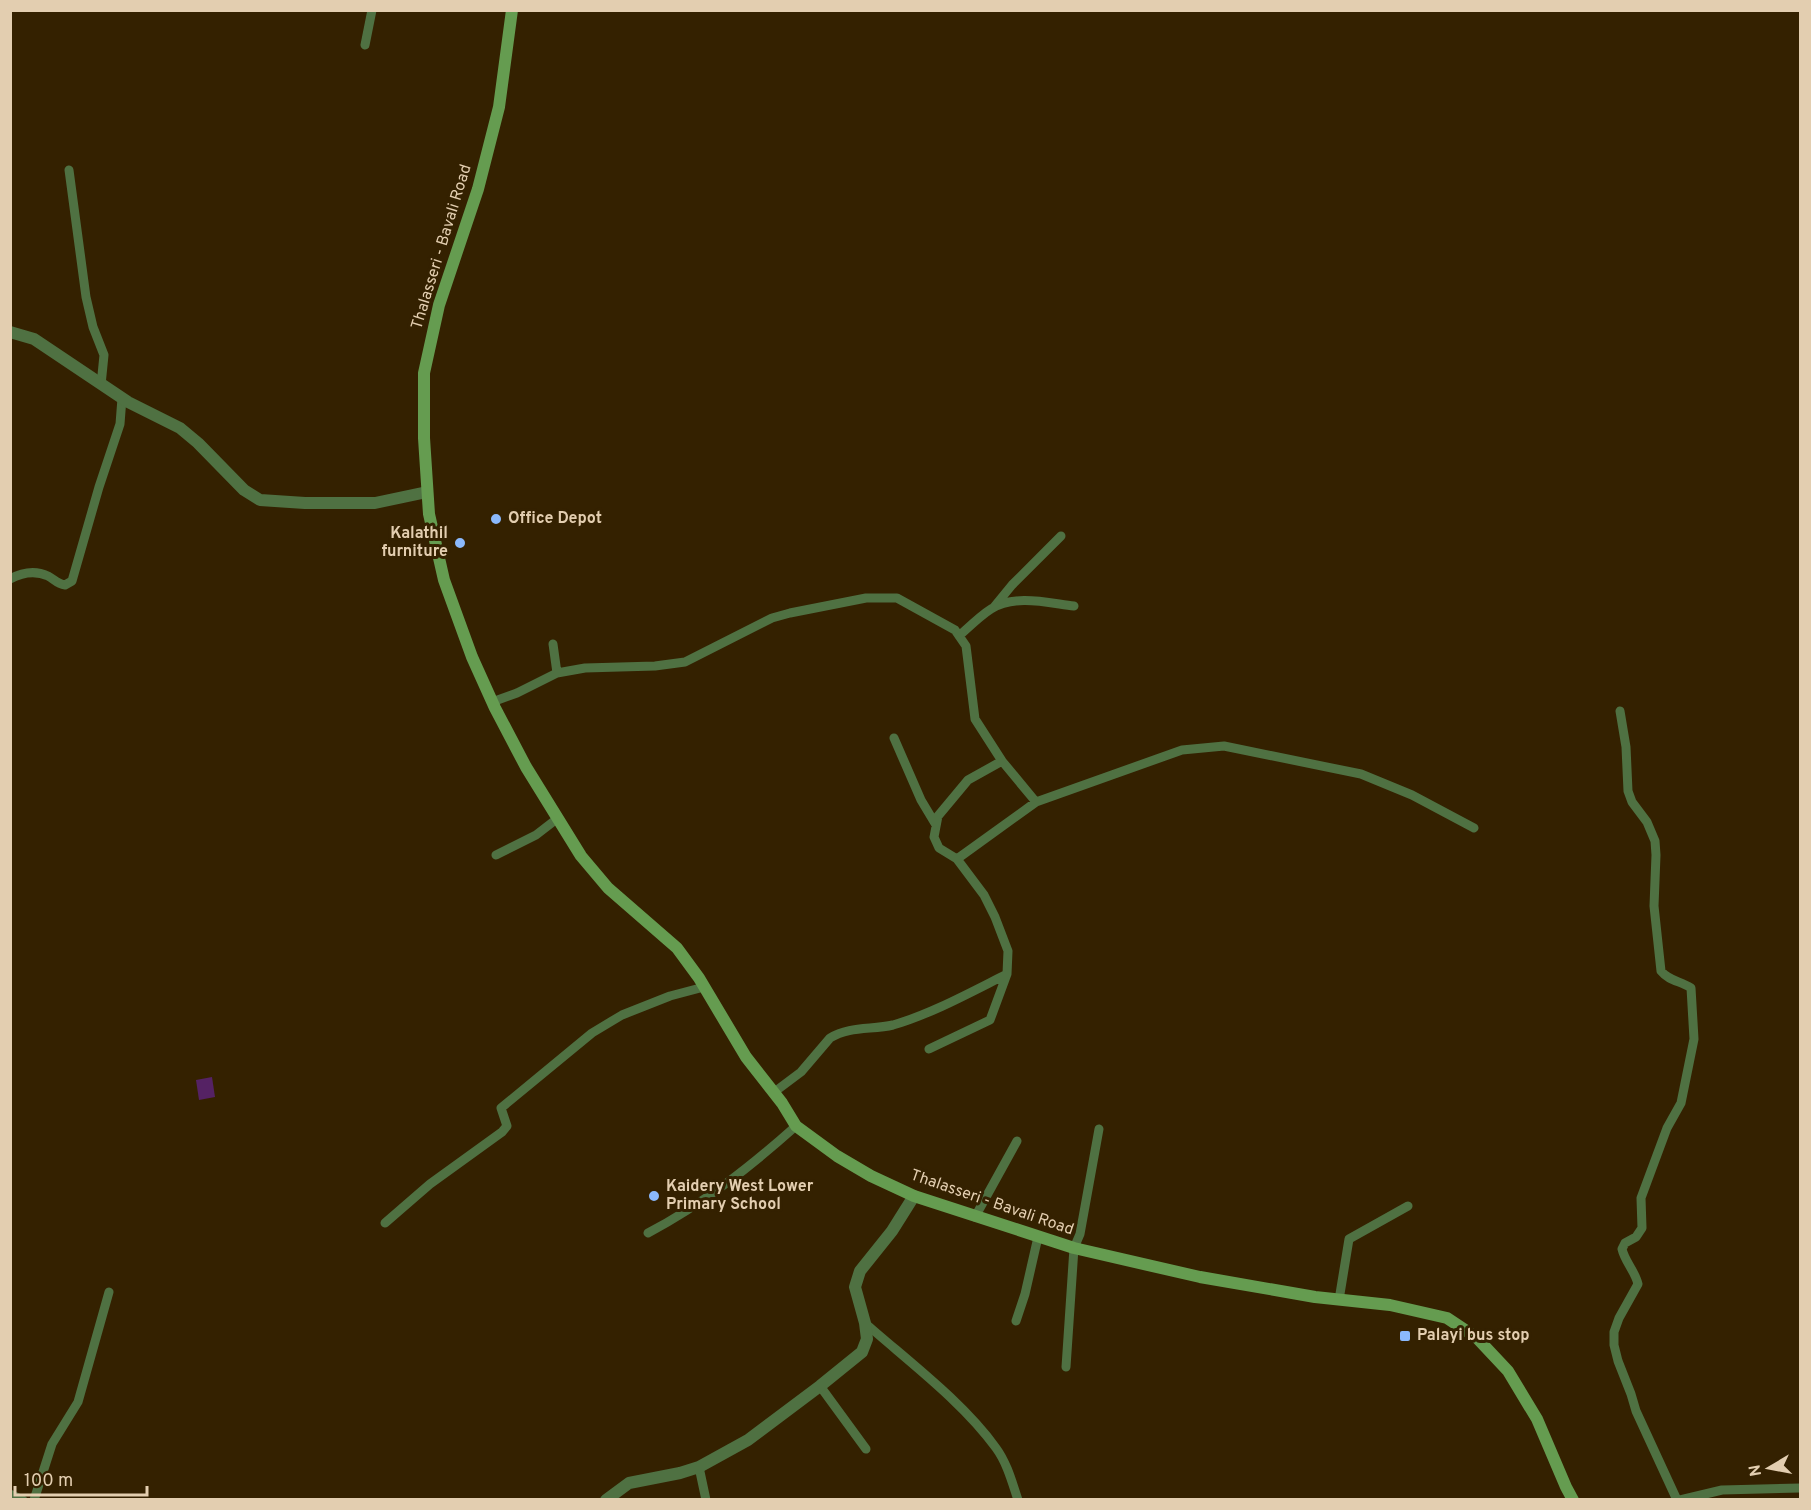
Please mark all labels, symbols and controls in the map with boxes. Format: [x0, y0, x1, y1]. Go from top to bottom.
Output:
street label: Thalasseri - Bavali Road [407, 162, 477, 332]
place label: Office Depot [508, 509, 602, 529]
marker: Office Depot [489, 512, 503, 526]
place label: Kalathil furniture [381, 524, 448, 562]
marker: Kalathil furniture [453, 536, 467, 550]
street label: Thalasseri - Bavali Road [908, 1166, 1076, 1240]
place label: Kaidery West Lower Primary School [666, 1177, 814, 1215]
marker: Kaidery West Lower Primary School [647, 1189, 661, 1203]
place label: Palayi bus stop [1417, 1326, 1529, 1346]
marker: Palayi bus stop [1398, 1329, 1412, 1343]
north arrow [1739, 1438, 1799, 1498]
scale bar [15, 1459, 147, 1497]
text: N [1745, 1463, 1767, 1478]
text: 100 m [24, 1470, 73, 1493]

